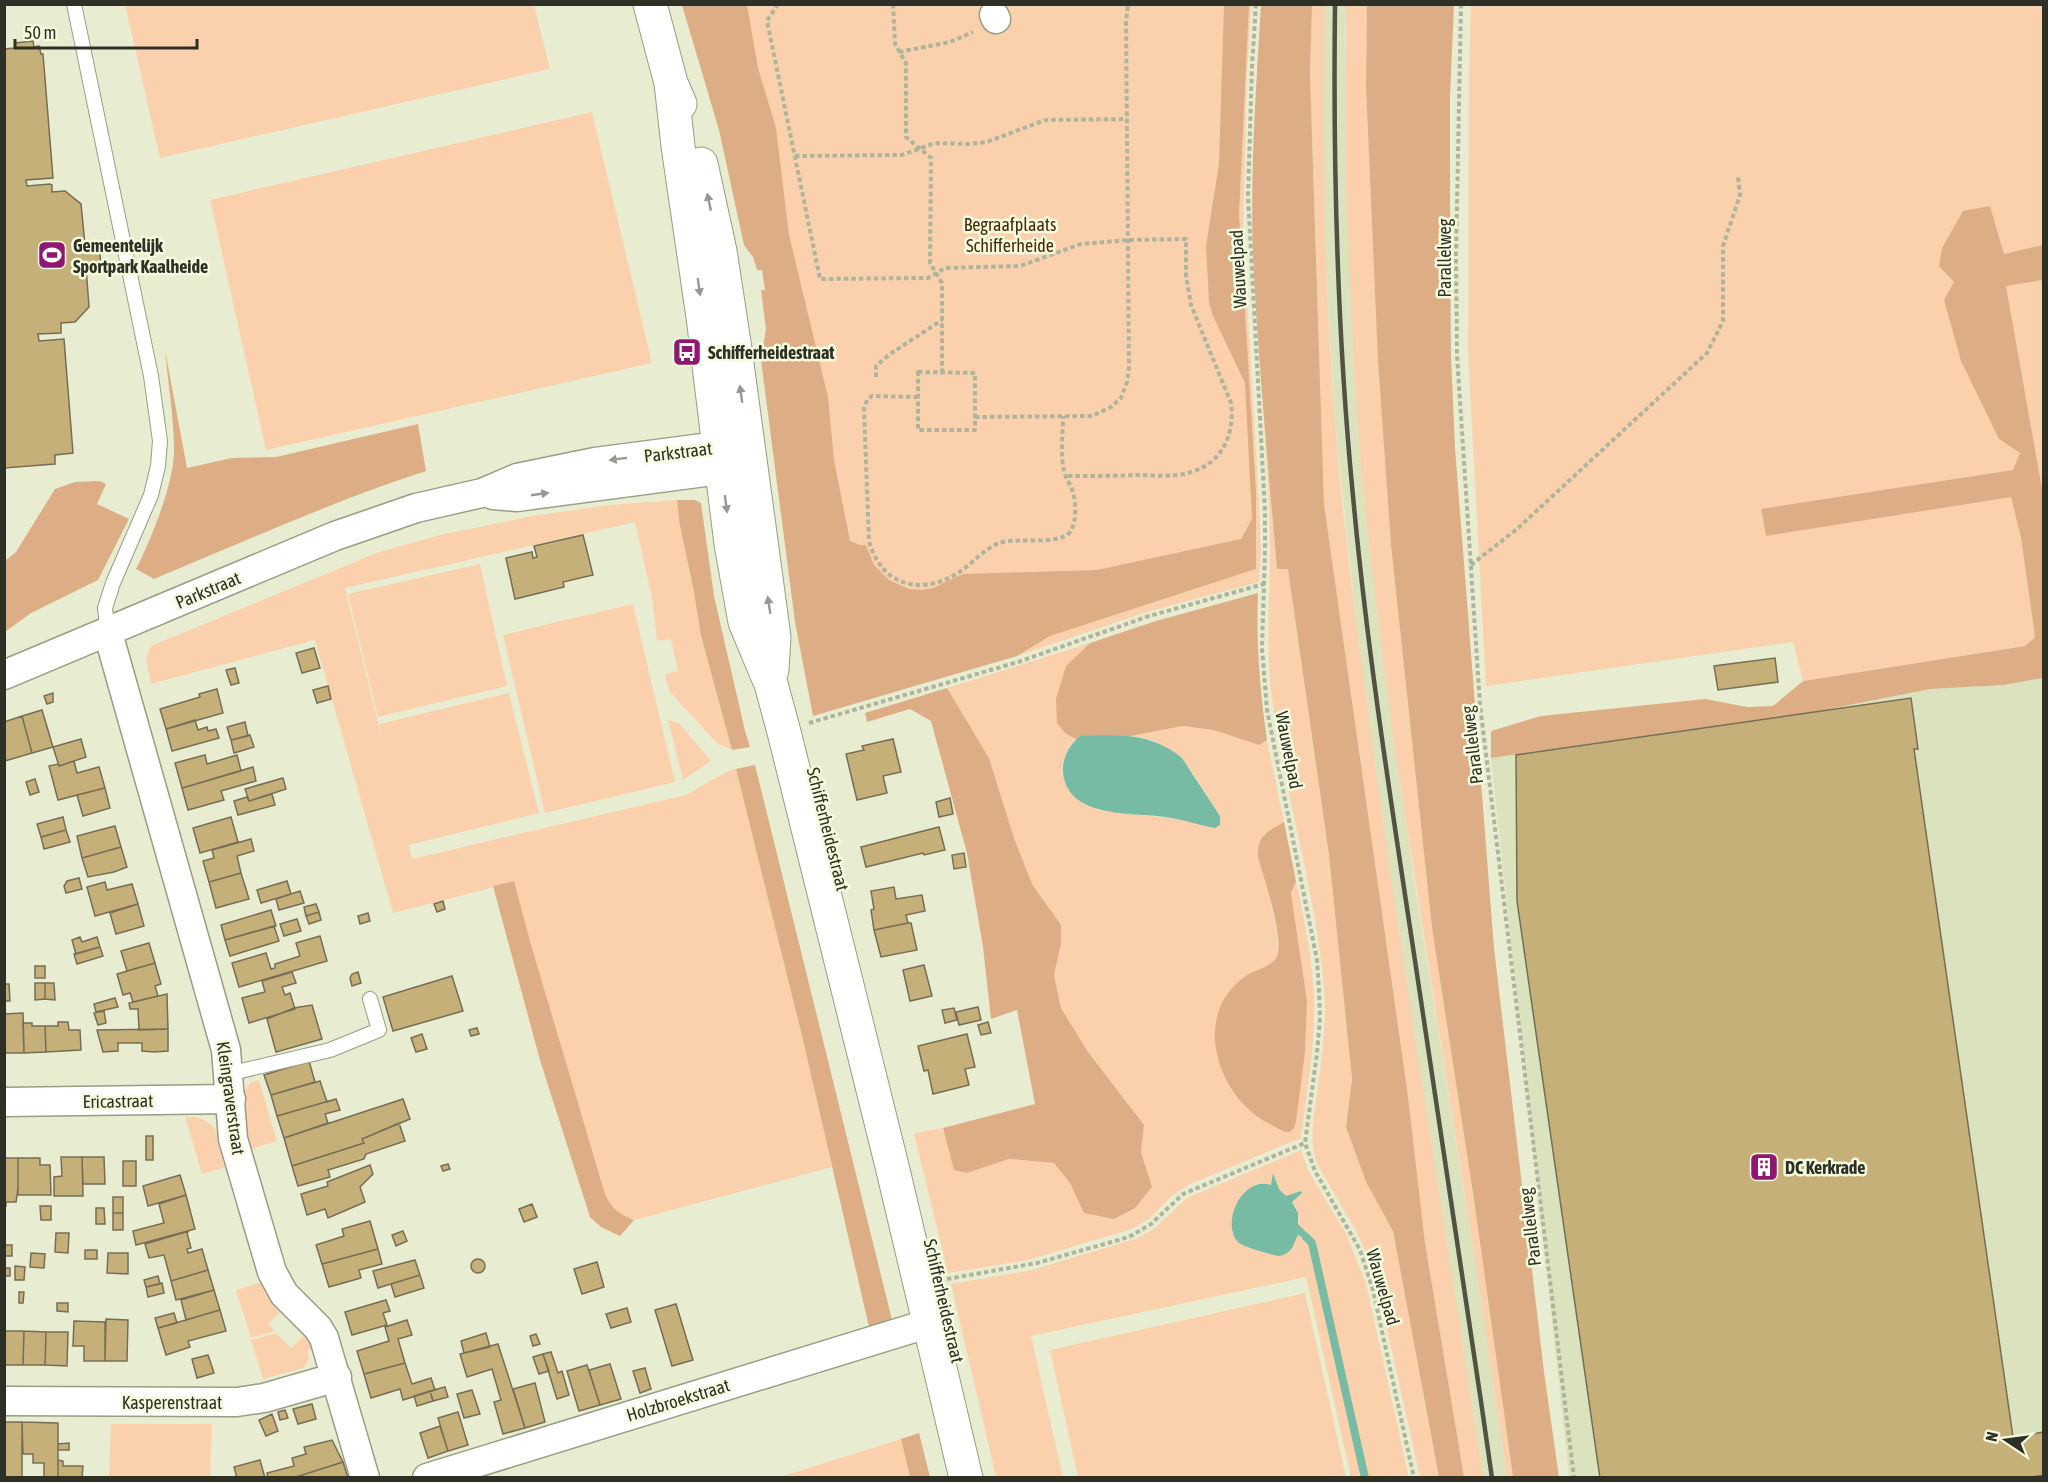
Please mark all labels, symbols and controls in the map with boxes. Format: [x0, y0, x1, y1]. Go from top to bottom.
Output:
scale bar [15, 12, 196, 50]
text: 50 m [24, 22, 56, 43]
one-way arrow [704, 193, 714, 211]
park label: Begraafplaats Schifferheide [964, 214, 1056, 256]
street label: Parallelweg [1434, 218, 1455, 297]
street label: Wauwelpad [1225, 229, 1251, 309]
place label: Gemeentelijk Sportpark Kaalheide [73, 235, 208, 277]
sports icon: Gemeentelijk Sportpark Kaalheide [36, 239, 68, 271]
one-way arrow [694, 277, 703, 296]
bus stop icon: Schifferheidestraat [671, 336, 703, 368]
place label: Schifferheidestraat [708, 342, 835, 363]
one-way arrow [736, 385, 745, 404]
street label: Parkstraat [643, 437, 713, 467]
one-way arrow [609, 455, 628, 464]
one-way arrow [531, 489, 550, 499]
one-way arrow [721, 495, 730, 514]
street label: Parkstraat [172, 567, 244, 613]
one-way arrow [764, 595, 773, 614]
street label: Parallelweg [1457, 704, 1487, 785]
street label: Wauwelpad [1271, 709, 1307, 791]
street label: Schifferheidestraat [803, 765, 853, 893]
street label: Kleingraverstraat [213, 1040, 249, 1156]
street label: Ericastraat [83, 1090, 153, 1112]
building icon: DC Kerkrade [1748, 1151, 1780, 1183]
place label: DC Kerkrade [1785, 1157, 1866, 1178]
street label: Parallelweg [1515, 1186, 1545, 1267]
street label: Schifferheidestraat [920, 1237, 968, 1365]
street label: Wauwelpad [1362, 1246, 1404, 1328]
street label: Holzbroekstraat [624, 1374, 732, 1426]
street label: Kasperenstraat [122, 1392, 222, 1413]
north arrow [1976, 1410, 2036, 1470]
text: N [1982, 1430, 2001, 1443]

